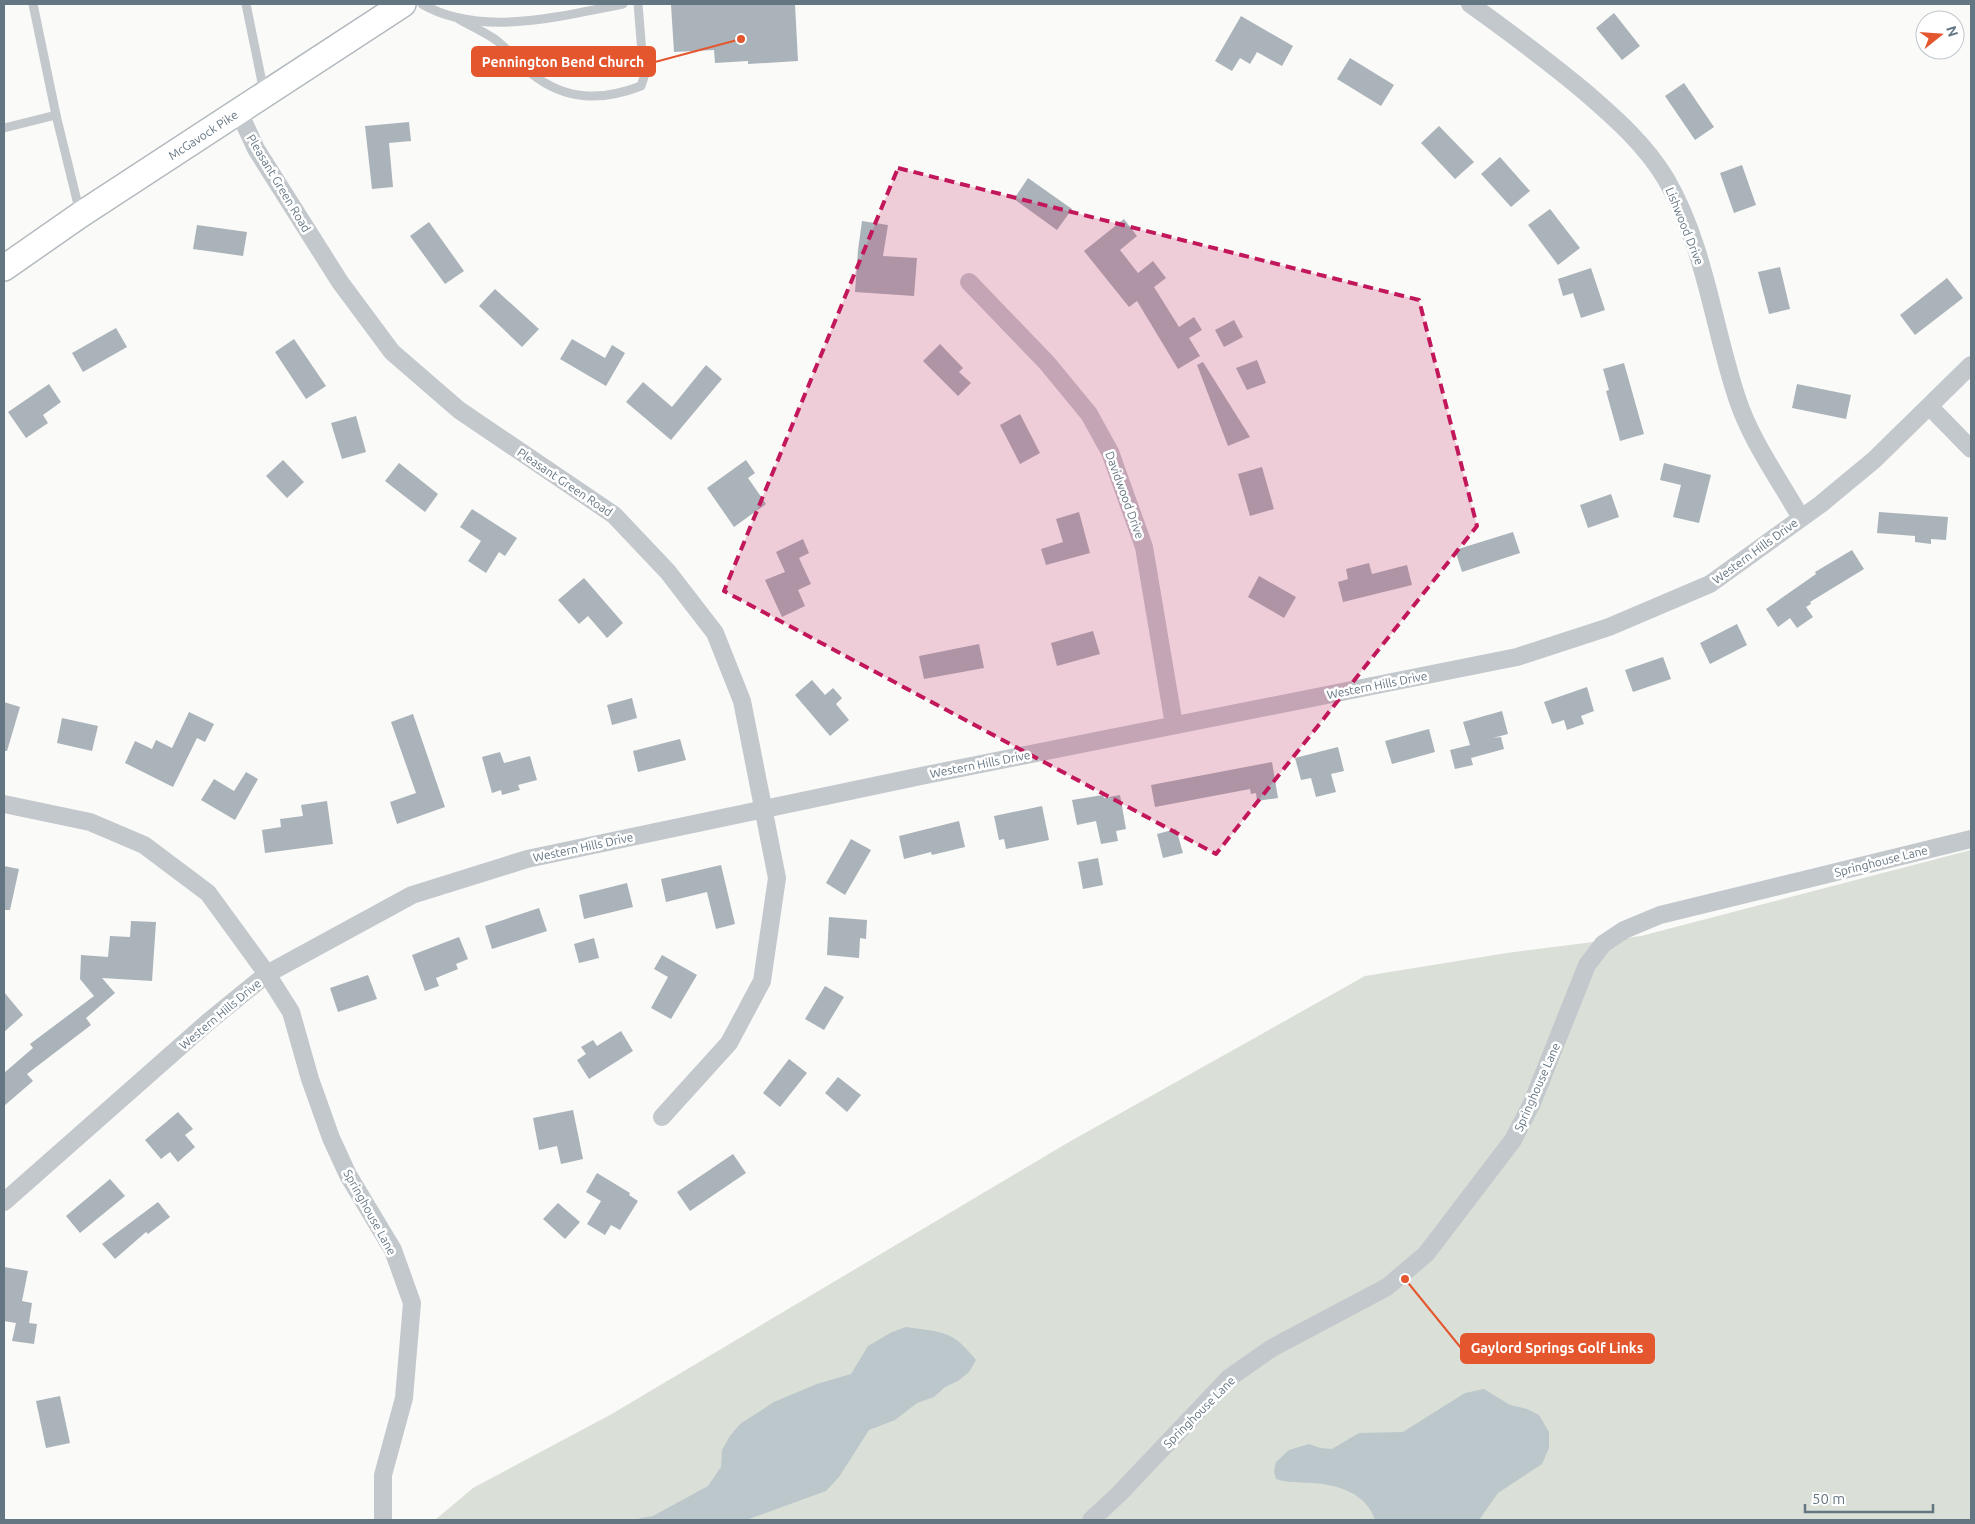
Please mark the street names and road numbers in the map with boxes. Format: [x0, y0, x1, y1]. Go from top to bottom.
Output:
street label: McGavock Pike [166, 108, 240, 162]
street label: Pleasant Green Road [245, 132, 313, 234]
street label: Lishwood Drive [1664, 185, 1706, 267]
street label: Pleasant Green Road [515, 445, 615, 519]
street label: Davidwood Drive [1103, 450, 1147, 540]
street label: Western Hills Drive [1710, 516, 1800, 586]
street label: Western Hills Drive [1326, 669, 1428, 701]
street label: Western Hills Drive [929, 748, 1031, 780]
street label: Western Hills Drive [532, 830, 634, 864]
street label: Springhouse Lane [1833, 843, 1929, 879]
street label: Western Hills Drive [177, 976, 263, 1052]
street label: Springhouse Lane [1512, 1041, 1562, 1133]
street label: Springhouse Lane [341, 1167, 399, 1257]
street label: Springhouse Lane [1161, 1374, 1237, 1450]

